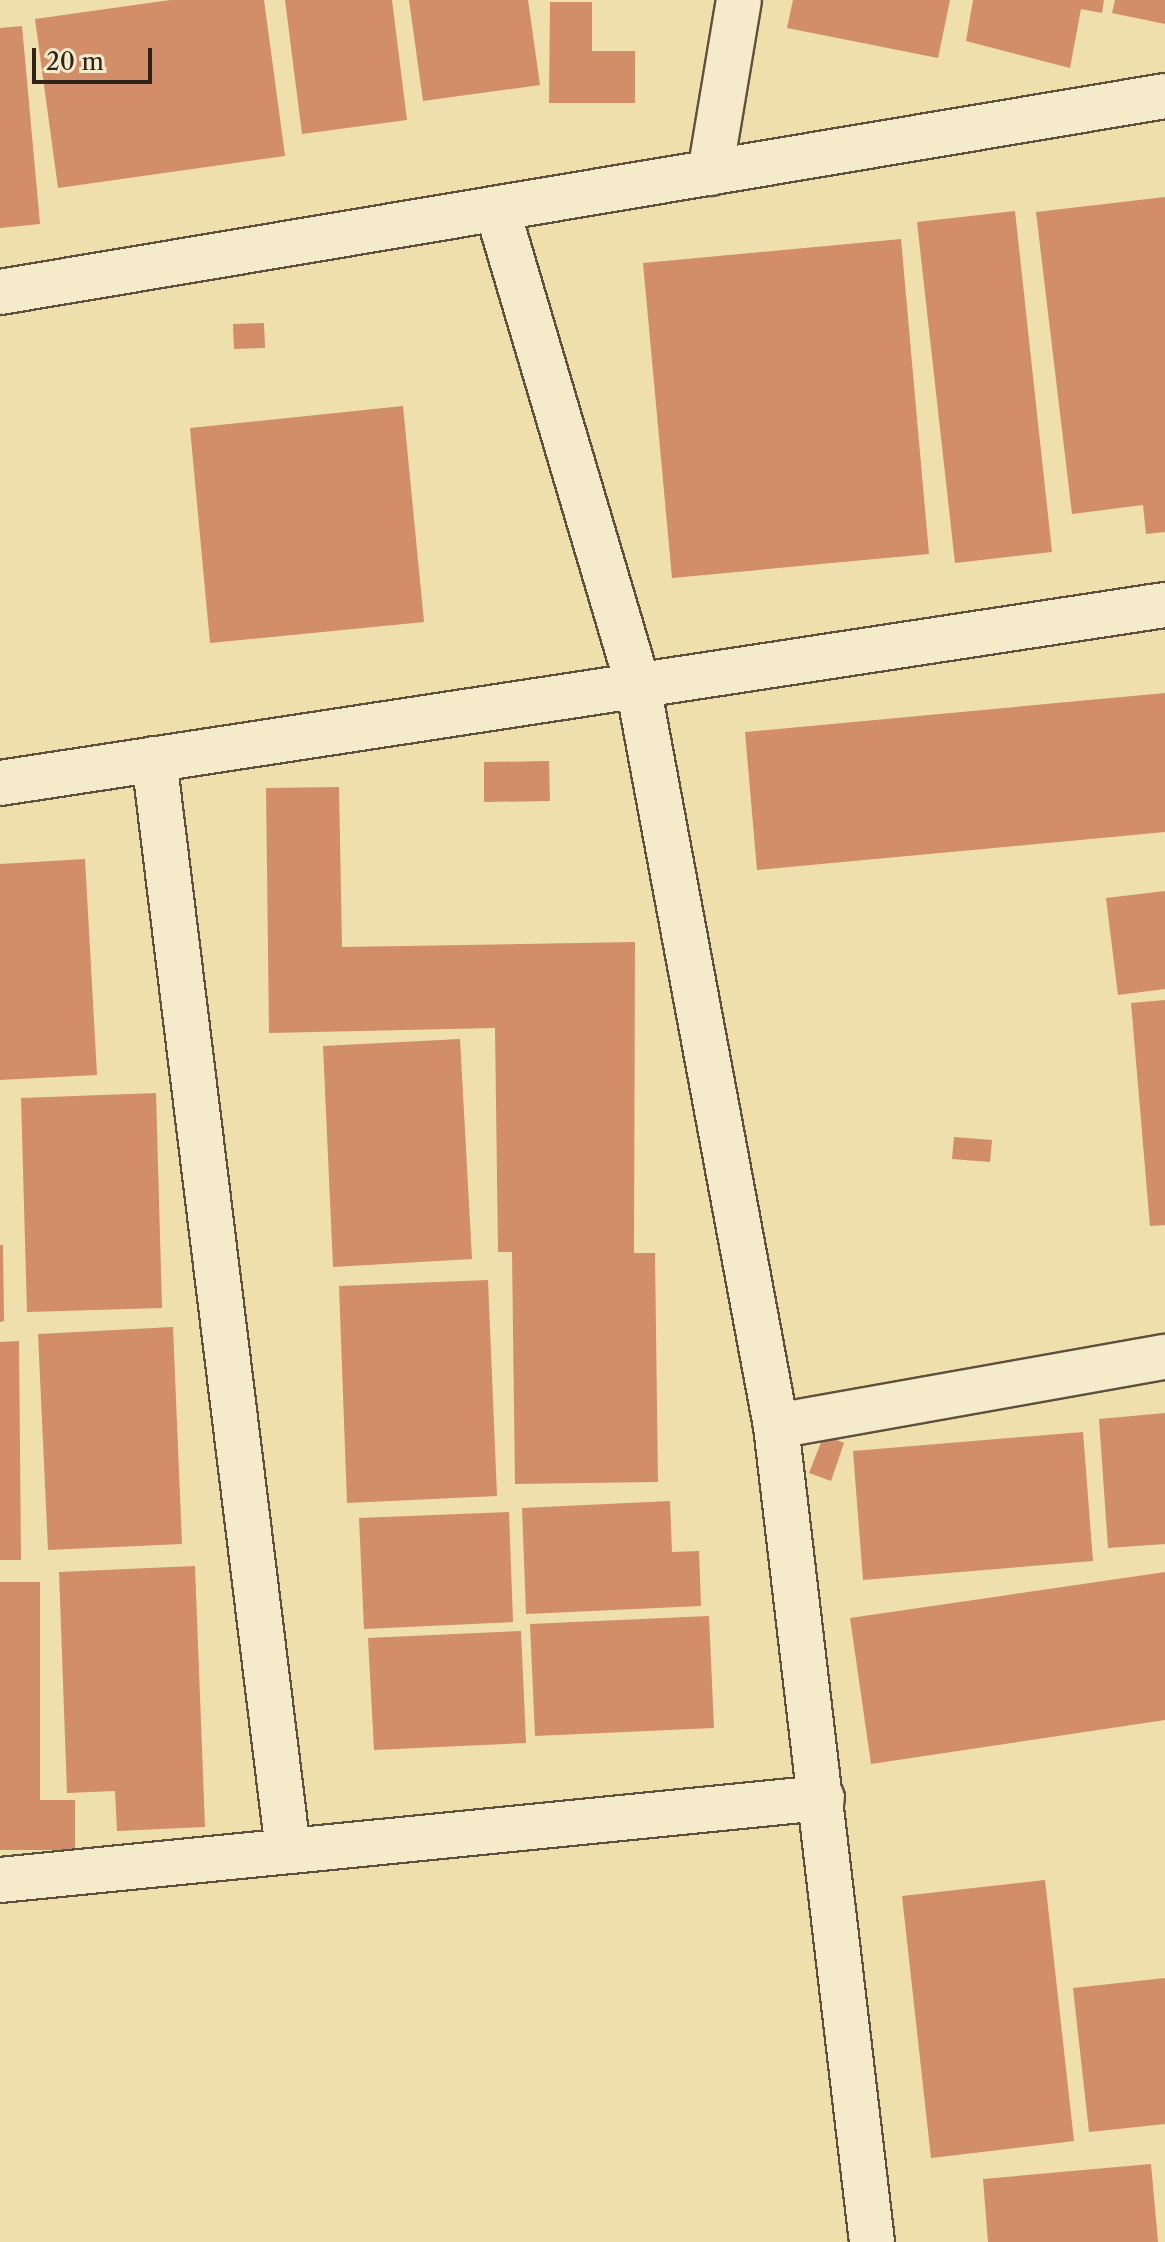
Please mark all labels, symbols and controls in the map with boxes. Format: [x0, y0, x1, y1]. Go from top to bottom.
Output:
scale bar [36, 32, 156, 82]
text: 20 m [46, 47, 104, 76]

